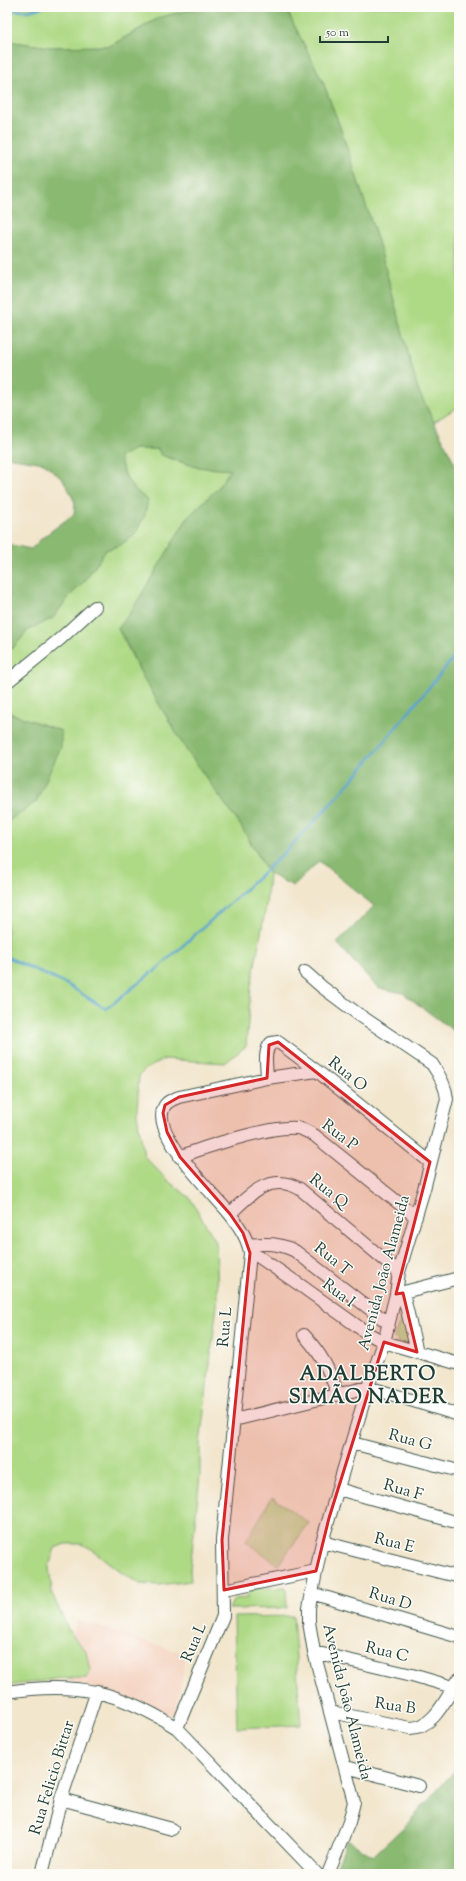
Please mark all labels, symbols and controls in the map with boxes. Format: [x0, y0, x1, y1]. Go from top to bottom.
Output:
scale bar [320, 18, 388, 44]
text: 50 m [325, 24, 349, 42]
street label: Rua O [322, 1052, 372, 1098]
street label: Rua P [316, 1115, 362, 1157]
street label: Rua Q [303, 1169, 355, 1217]
street label: Avenida João Alameida [353, 1192, 417, 1353]
street label: Rua T [308, 1238, 356, 1282]
street label: Rua I [317, 1274, 359, 1314]
street label: Rua L [213, 1305, 239, 1348]
district label: ADALBERTO SIMÃO NADER [289, 1361, 447, 1413]
street label: Rua G [386, 1424, 434, 1458]
street label: Rua F [381, 1474, 425, 1508]
street label: Rua E [371, 1528, 417, 1560]
street label: Rua D [366, 1583, 414, 1617]
street label: Rua L [176, 1619, 214, 1666]
street label: Avenida João Alameida [315, 1622, 377, 1783]
street label: Rua C [363, 1637, 411, 1669]
street label: Rua B [373, 1693, 417, 1721]
street label: Rua Felicio Bittar [25, 1718, 81, 1838]

